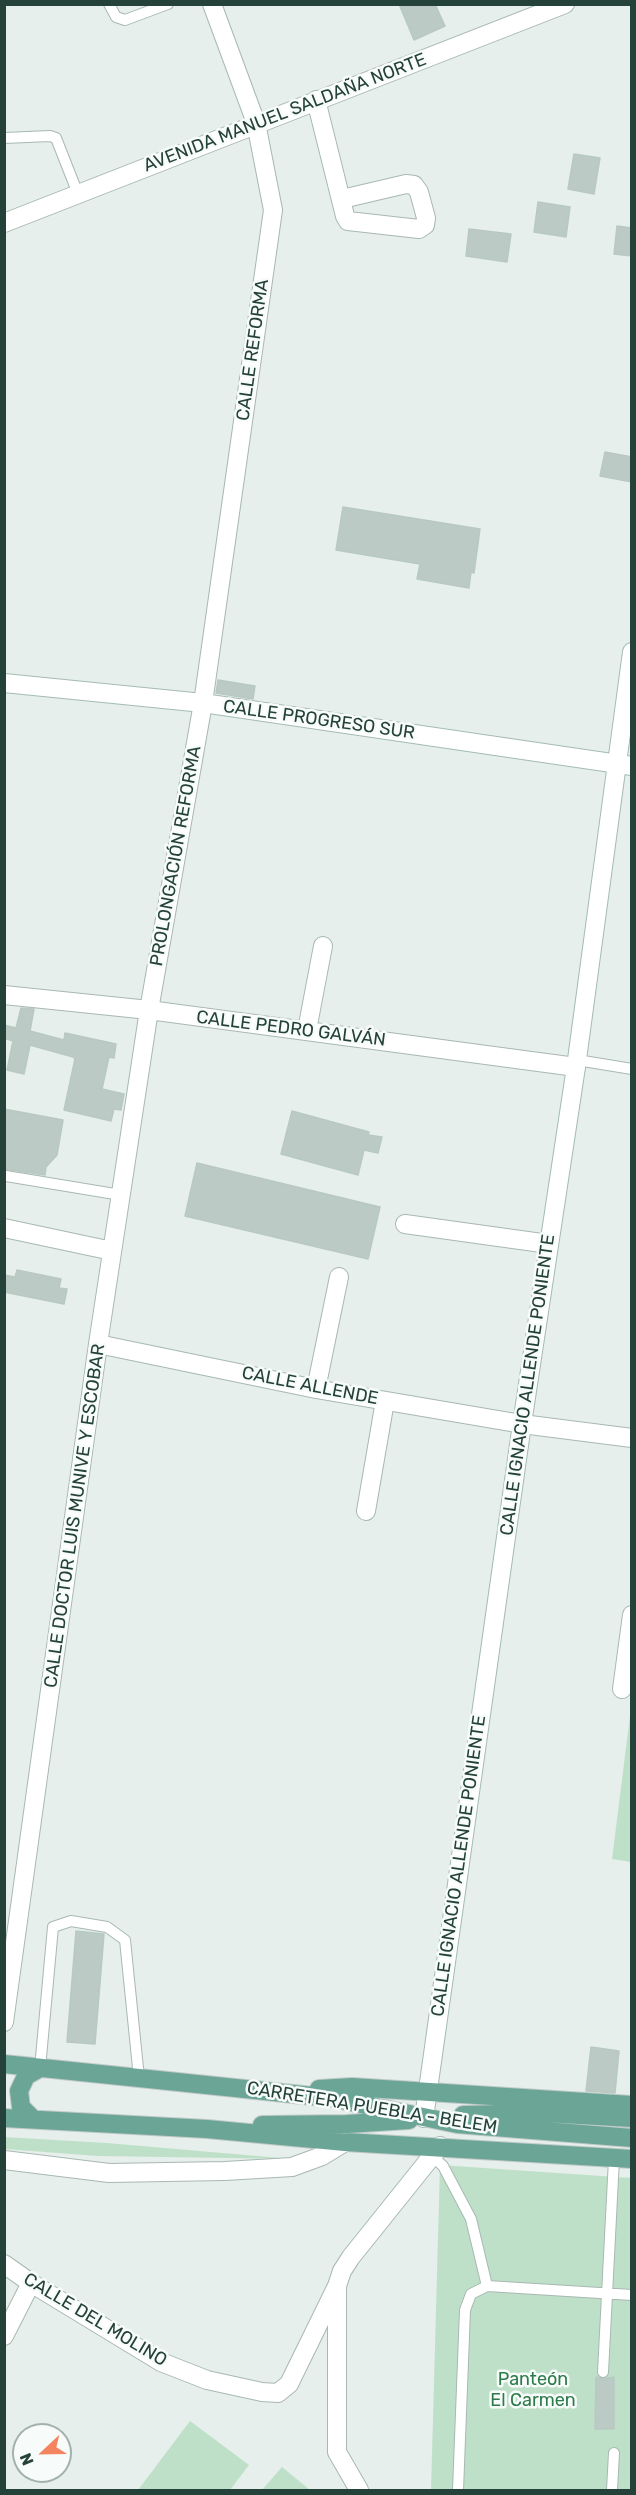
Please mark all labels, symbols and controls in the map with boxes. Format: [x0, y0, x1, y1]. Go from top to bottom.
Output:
street label: AVENIDA MANUEL SALDAÑA NORTE [141, 49, 429, 177]
street label: CALLE REFORMA [232, 278, 274, 422]
street label: CALLE PROGRESO SUR [222, 696, 416, 744]
street label: PROLONGACIÓN REFORMA [146, 744, 206, 968]
street label: CALLE PEDRO GALVÁN [195, 1007, 387, 1051]
street label: CALLE IGNACIO ALLENDE PONIENTE [496, 1233, 560, 1537]
street label: CALLE DOCTOR LUIS MUNIVE Y ESCOBAR [40, 1343, 110, 1689]
street label: CALLE ALLENDE [240, 1362, 380, 1410]
street label: CALLE IGNACIO ALLENDE PONIENTE [427, 1714, 491, 2018]
street label: CARRETERA PUEBLA - BELEM [245, 2078, 499, 2138]
street label: CALLE DEL MOLINO [19, 2269, 171, 2371]
park label: Panteón El Carmen [490, 2369, 576, 2412]
north arrow [12, 2423, 72, 2483]
text: N [16, 2450, 38, 2468]

